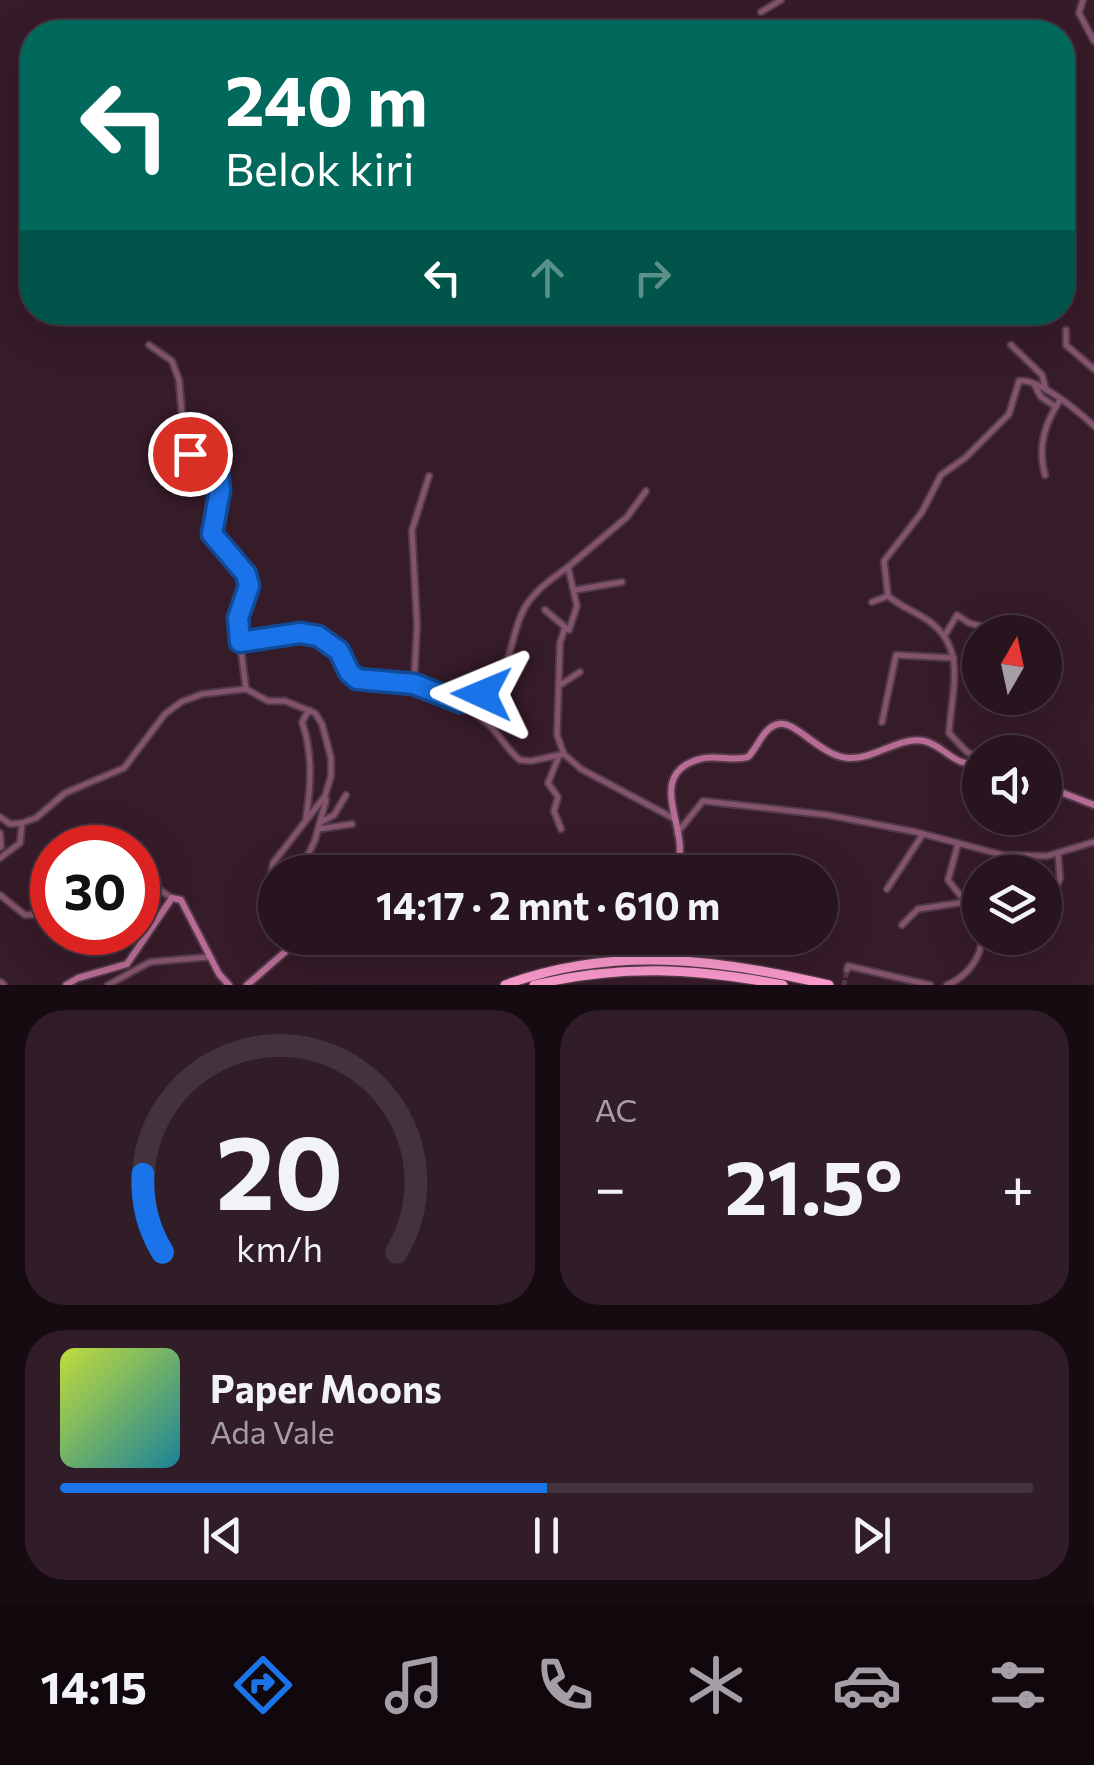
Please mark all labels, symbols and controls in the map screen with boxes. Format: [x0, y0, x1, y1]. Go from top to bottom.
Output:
text: 240 m [225, 55, 428, 140]
icon: left [60, 60, 190, 190]
text: Belok kiri [225, 140, 415, 195]
icon: left [415, 250, 470, 305]
icon: ahead [520, 250, 575, 305]
icon: right [625, 250, 680, 305]
pin [148, 412, 233, 497]
icon: arrive [163, 427, 218, 482]
north arrow [962, 615, 1062, 715]
map controls [962, 615, 1062, 955]
position arrow [430, 642, 534, 746]
button: sound [962, 735, 1062, 835]
speed limit sign: 30 [30, 825, 160, 955]
button: layers [962, 855, 1062, 955]
text: 14:17 · 2 mnt · 610 m [376, 881, 720, 928]
text: AC [595, 1089, 638, 1129]
text: 20 [216, 1104, 344, 1231]
text: 21.5° [725, 1139, 903, 1230]
text: − [595, 1152, 626, 1219]
text: + [1002, 1152, 1034, 1219]
text: km/h [236, 1226, 323, 1269]
text: Paper Moons [210, 1364, 442, 1411]
text: Ada Vale [210, 1411, 335, 1451]
icon: previous [195, 1508, 250, 1563]
icon: pause [519, 1508, 574, 1563]
icon: next [844, 1508, 899, 1563]
icon: directions [228, 1650, 298, 1720]
icon: music [379, 1650, 449, 1720]
icon: phone [530, 1650, 600, 1720]
icon: climate [681, 1650, 751, 1720]
icon: car [832, 1650, 902, 1720]
icon: filters [983, 1650, 1053, 1720]
text: 14:15 [41, 1658, 147, 1713]

